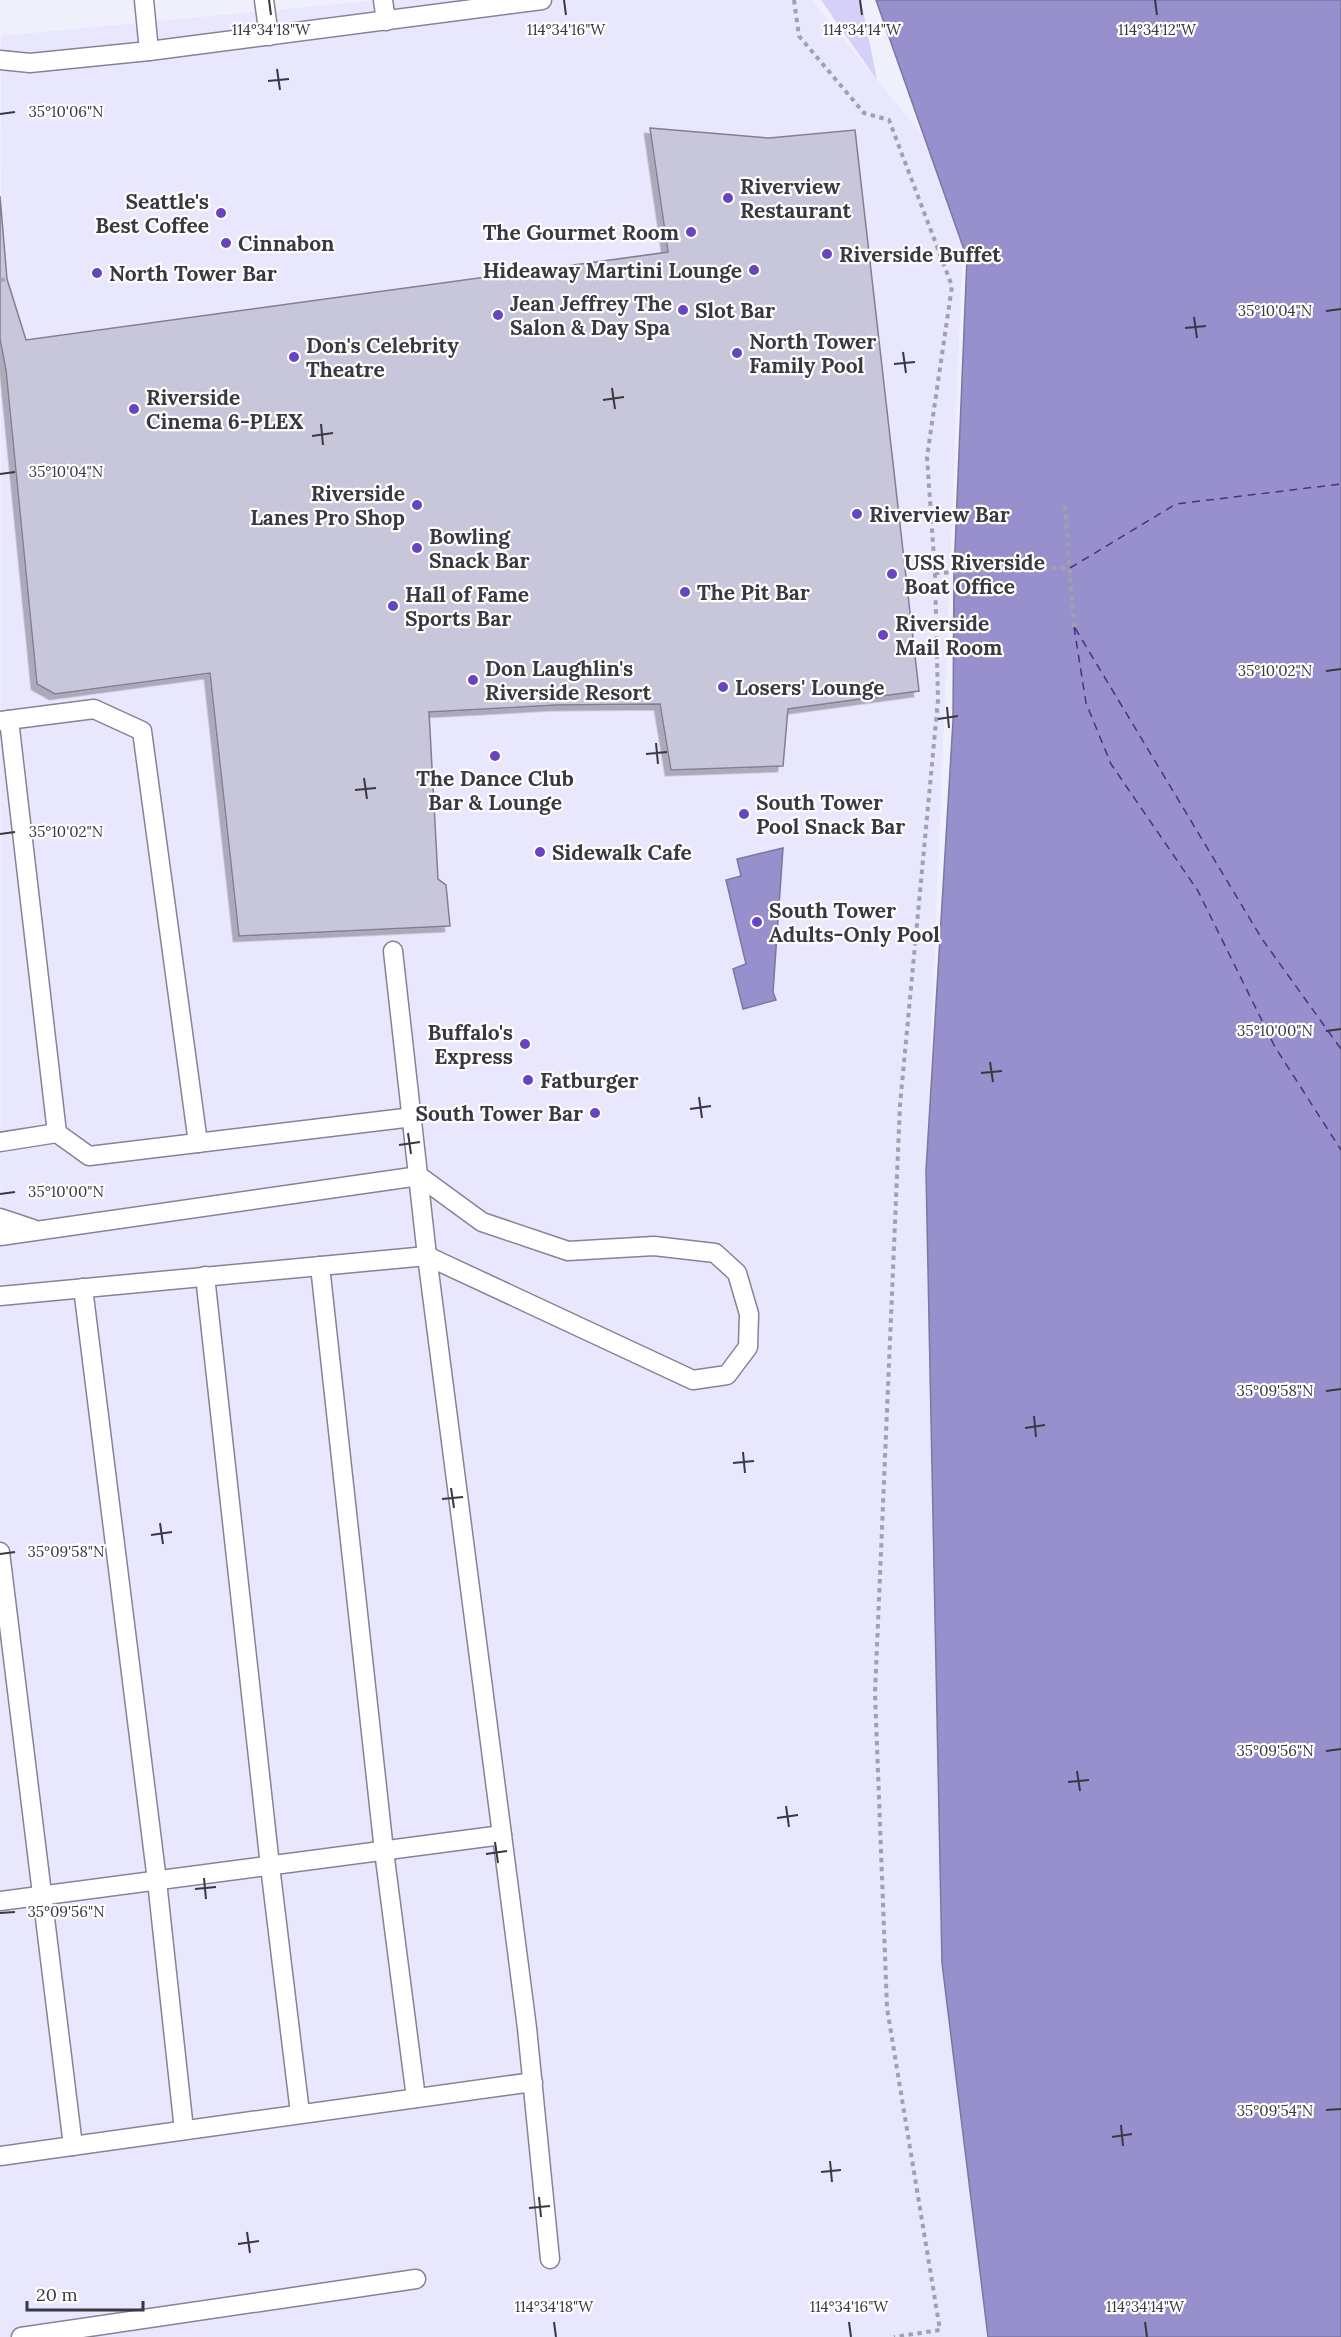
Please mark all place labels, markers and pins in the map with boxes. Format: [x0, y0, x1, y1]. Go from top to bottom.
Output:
place label: Riverview Restaurant [740, 173, 852, 224]
place label: Seattle's Best Coffee [95, 188, 209, 239]
marker: Riverview Restaurant [721, 191, 735, 205]
marker: Seattle's Best Coffee [214, 206, 228, 220]
place label: The Gourmet Room [483, 219, 679, 246]
marker: The Gourmet Room [684, 225, 698, 239]
place label: Cinnabon [238, 230, 334, 257]
marker: Cinnabon [219, 236, 233, 250]
place label: Riverside Buffet [839, 241, 1001, 268]
marker: Riverside Buffet [820, 247, 834, 261]
place label: Hideaway Martini Lounge [483, 257, 742, 284]
place label: North Tower Bar [109, 260, 277, 287]
marker: Hideaway Martini Lounge [747, 263, 761, 277]
marker: North Tower Bar [90, 266, 104, 280]
place label: Jean Jeffrey The Salon & Day Spa [510, 290, 672, 341]
place label: Slot Bar [695, 297, 775, 324]
marker: Slot Bar [676, 303, 690, 317]
marker: Jean Jeffrey The Salon & Day Spa [491, 308, 505, 322]
place label: North Tower Family Pool [749, 328, 876, 379]
place label: Don's Celebrity Theatre [306, 332, 459, 383]
marker: North Tower Family Pool [730, 346, 744, 360]
marker: Don's Celebrity Theatre [287, 350, 301, 364]
place label: Riverside Cinema 6-PLEX [146, 384, 303, 435]
marker: Riverside Cinema 6-PLEX [127, 402, 141, 416]
place label: Riverside Lanes Pro Shop [250, 480, 405, 531]
marker: Riverside Lanes Pro Shop [410, 498, 424, 512]
place label: Riverview Bar [869, 501, 1010, 528]
marker: Riverview Bar [850, 507, 864, 521]
place label: Bowling Snack Bar [429, 523, 530, 574]
marker: Bowling Snack Bar [410, 541, 424, 555]
place label: USS Riverside Boat Office [904, 549, 1045, 600]
marker: USS Riverside Boat Office [885, 567, 899, 581]
place label: The Pit Bar [697, 579, 810, 606]
place label: Hall of Fame Sports Bar [405, 581, 529, 632]
marker: The Pit Bar [678, 585, 692, 599]
marker: Hall of Fame Sports Bar [386, 599, 400, 613]
place label: Riverside Mail Room [895, 610, 1002, 661]
marker: Riverside Mail Room [876, 628, 890, 642]
place label: Don Laughlin's Riverside Resort [485, 655, 651, 706]
marker: Don Laughlin's Riverside Resort [466, 673, 480, 687]
place label: Losers' Lounge [735, 674, 885, 701]
marker: Losers' Lounge [716, 680, 730, 694]
marker: The Dance Club Bar & Lounge [488, 749, 502, 763]
place label: The Dance Club Bar & Lounge [416, 765, 574, 816]
place label: South Tower Pool Snack Bar [756, 789, 905, 840]
marker: South Tower Pool Snack Bar [737, 807, 751, 821]
place label: Sidewalk Cafe [552, 839, 692, 866]
marker: Sidewalk Cafe [533, 845, 547, 859]
place label: South Tower Adults-Only Pool [769, 897, 940, 948]
marker: South Tower Adults-Only Pool [750, 915, 764, 929]
place label: Buffalo's Express [428, 1019, 513, 1070]
marker: Buffalo's Express [518, 1037, 532, 1051]
place label: Fatburger [540, 1067, 639, 1094]
marker: Fatburger [521, 1073, 535, 1087]
place label: South Tower Bar [415, 1100, 583, 1127]
marker: South Tower Bar [588, 1106, 602, 1120]

